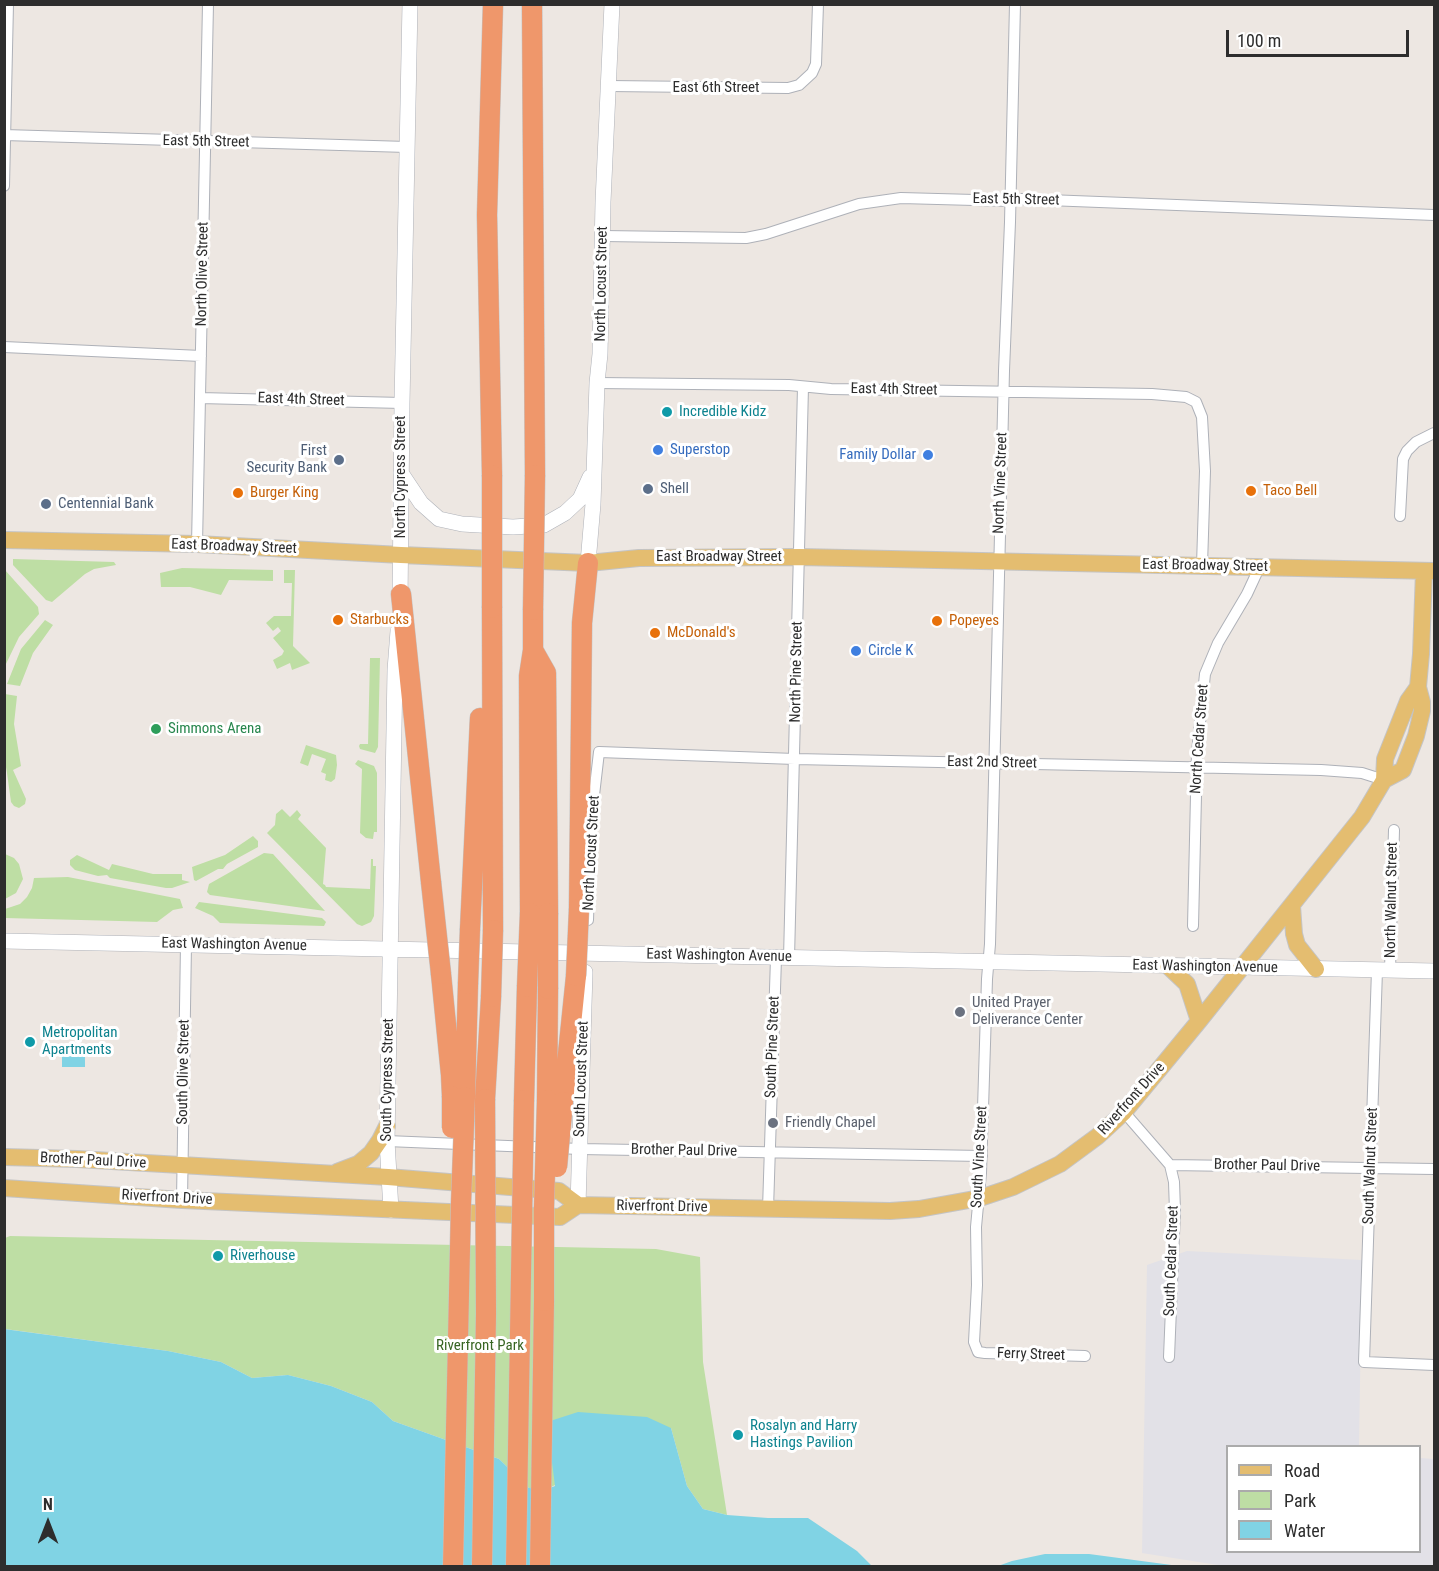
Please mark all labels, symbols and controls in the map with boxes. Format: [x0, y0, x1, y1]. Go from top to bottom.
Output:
scale bar [1229, 18, 1412, 56]
text: 100 m [1237, 30, 1281, 51]
street label: East 6th Street [672, 79, 760, 97]
street label: East 5th Street [162, 132, 250, 152]
street label: East 5th Street [972, 190, 1060, 210]
street label: North Olive Street [193, 221, 213, 327]
street label: North Locust Street [592, 226, 612, 342]
street label: East 4th Street [850, 380, 938, 400]
street label: East 4th Street [257, 389, 345, 411]
place label: Incredible Kidz [679, 403, 766, 421]
marker: Incredible Kidz [660, 405, 674, 419]
street label: North Cypress Street [392, 416, 410, 538]
street label: North Vine Street [990, 432, 1012, 534]
place label: Superstop [670, 441, 730, 459]
place label: First Security Bank [246, 442, 327, 477]
marker: Superstop [651, 443, 665, 457]
place label: Family Dollar [839, 446, 916, 464]
marker: Family Dollar [921, 448, 935, 462]
marker: First Security Bank [332, 453, 346, 467]
place label: Shell [660, 480, 689, 498]
marker: Shell [641, 482, 655, 496]
place label: Taco Bell [1263, 482, 1317, 500]
place label: Burger King [250, 484, 319, 502]
marker: Taco Bell [1244, 484, 1258, 498]
marker: Burger King [231, 486, 245, 500]
place label: Centennial Bank [58, 495, 154, 513]
marker: Centennial Bank [39, 497, 53, 511]
street label: East Broadway Street [171, 536, 297, 558]
street label: East Broadway Street [656, 548, 782, 566]
street label: East Broadway Street [1142, 556, 1268, 576]
place label: Starbucks [350, 611, 409, 629]
place label: Popeyes [949, 612, 999, 630]
marker: Starbucks [331, 613, 345, 627]
marker: Popeyes [930, 614, 944, 628]
street label: North Pine Street [787, 621, 807, 723]
place label: McDonald's [667, 624, 736, 642]
marker: McDonald's [648, 626, 662, 640]
place label: Circle K [868, 642, 913, 660]
marker: Circle K [849, 644, 863, 658]
street label: North Cedar Street [1187, 683, 1213, 795]
place label: Simmons Arena [168, 720, 261, 738]
marker: Simmons Arena [149, 722, 163, 736]
street label: East 2nd Street [947, 753, 1037, 773]
street label: North Locust Street [580, 795, 604, 911]
street label: North Walnut Street [1382, 842, 1402, 958]
street label: East Washington Avenue [161, 935, 307, 955]
street label: East Washington Avenue [646, 946, 792, 966]
street label: East Washington Avenue [1132, 957, 1278, 977]
place label: United Prayer Deliverance Center [972, 994, 1083, 1029]
street label: South Pine Street [762, 996, 784, 1098]
marker: United Prayer Deliverance Center [953, 1005, 967, 1019]
street label: South Cypress Street [378, 1018, 398, 1142]
street label: South Olive Street [174, 1019, 194, 1125]
street label: South Locust Street [571, 1021, 593, 1137]
place label: Metropolitan Apartments [42, 1024, 117, 1059]
marker: Metropolitan Apartments [23, 1035, 37, 1049]
street label: Riverfront Drive [1095, 1059, 1169, 1139]
street label: South Vine Street [968, 1105, 992, 1209]
street label: South Walnut Street [1360, 1107, 1382, 1225]
place label: Friendly Chapel [785, 1114, 876, 1132]
marker: Friendly Chapel [766, 1116, 780, 1130]
street label: Brother Paul Drive [631, 1141, 737, 1161]
street label: Brother Paul Drive [39, 1149, 147, 1173]
street label: Brother Paul Drive [1214, 1156, 1320, 1176]
street label: Riverfront Drive [121, 1187, 213, 1209]
street label: Riverfront Drive [616, 1197, 708, 1217]
street label: South Cedar Street [1161, 1205, 1183, 1317]
place label: Riverhouse [230, 1247, 295, 1265]
marker: Riverhouse [211, 1249, 225, 1263]
park label: Riverfront Park [436, 1337, 524, 1355]
street label: Ferry Street [997, 1345, 1065, 1365]
place label: Rosalyn and Harry Hastings Pavilion [750, 1417, 857, 1452]
marker: Rosalyn and Harry Hastings Pavilion [731, 1428, 745, 1442]
legend [1226, 1445, 1421, 1553]
text: Road [1284, 1460, 1320, 1481]
text: Park [1284, 1490, 1316, 1511]
north arrow [18, 1493, 78, 1553]
text: N [43, 1495, 53, 1514]
text: Water [1284, 1520, 1325, 1541]

